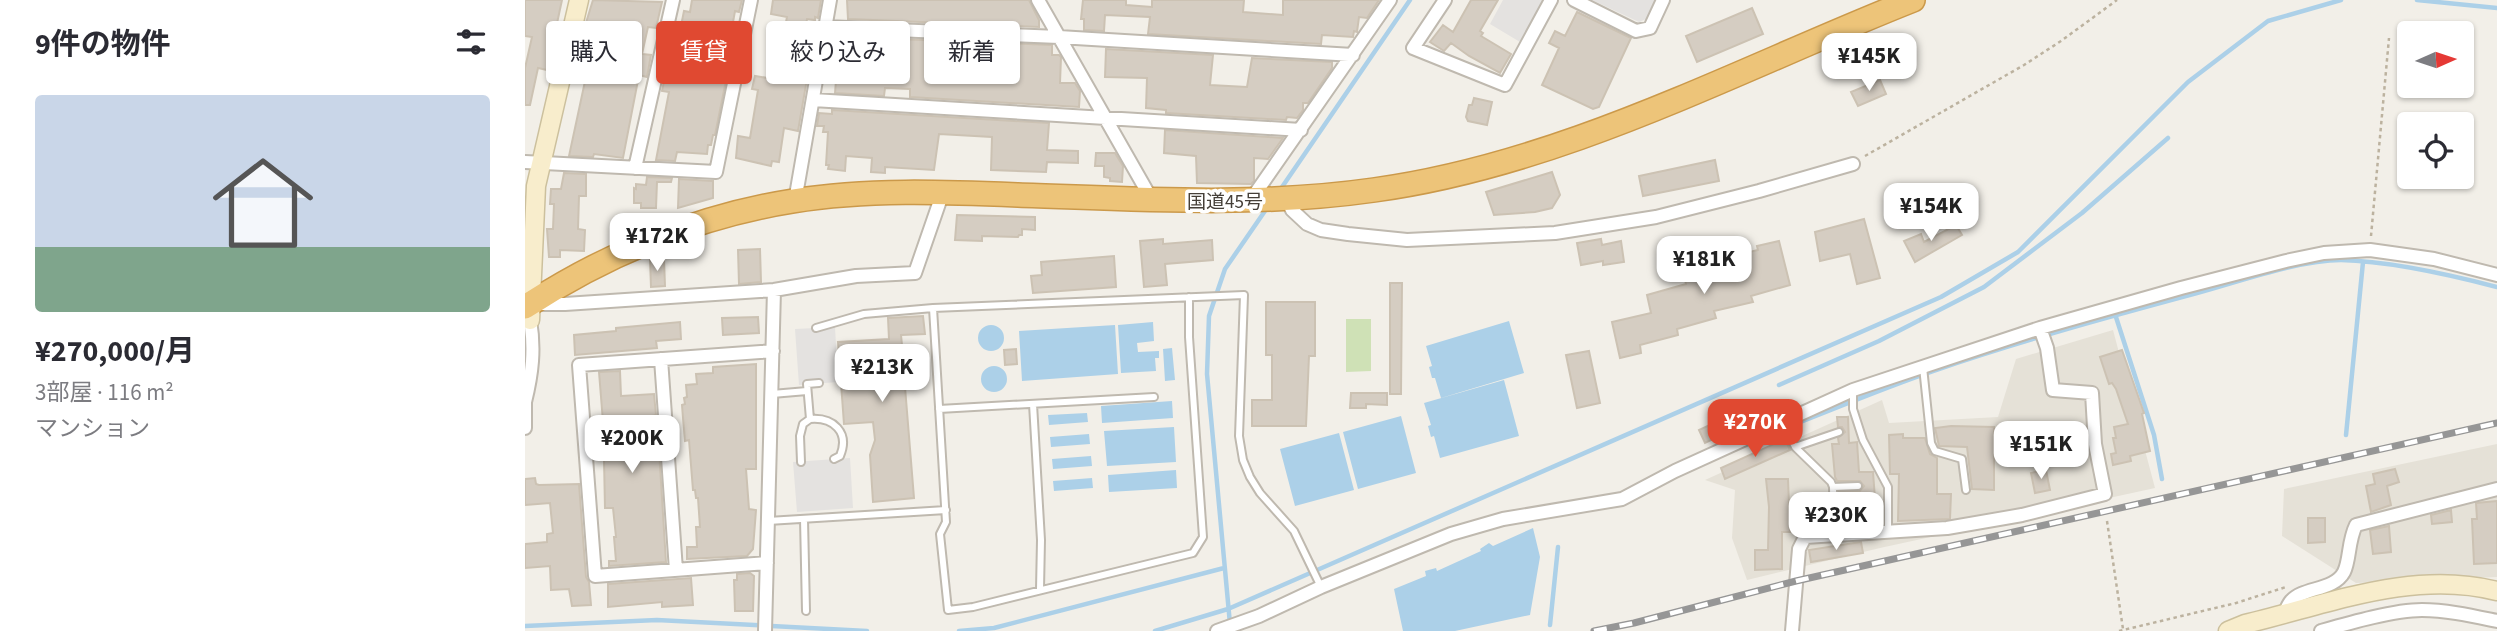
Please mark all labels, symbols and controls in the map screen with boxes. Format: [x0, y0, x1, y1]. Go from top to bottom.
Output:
chip: 購入 [546, 21, 642, 84]
chip: 賃貸 [656, 21, 752, 84]
chip: 絞り込み [766, 21, 910, 84]
chip: 新着 [924, 21, 1020, 84]
north arrow [2397, 21, 2475, 98]
map controls [2397, 21, 2474, 189]
text: 9件の物件 [35, 23, 171, 66]
icon: filters [452, 23, 490, 61]
pin: ¥145K [1820, 34, 1918, 93]
text: ¥145K [1838, 39, 1900, 72]
button: locate [2397, 112, 2474, 189]
icon: home [200, 140, 326, 266]
pin: ¥154K [1882, 184, 1980, 243]
street label: 国道45号 [1187, 189, 1263, 216]
text: ¥154K [1900, 189, 1962, 222]
pin: ¥172K [608, 214, 706, 273]
text: ¥172K [626, 219, 688, 252]
pin: ¥181K [1655, 236, 1753, 296]
text: ¥181K [1673, 242, 1735, 275]
text: ¥270,000/月 [35, 330, 195, 373]
pin: ¥213K [833, 344, 931, 404]
text: ¥213K [851, 350, 913, 383]
text: 3部屋 · 116 m² [35, 376, 174, 409]
pin: ¥270K [1706, 400, 1804, 459]
text: ¥270K [1724, 405, 1786, 438]
text: マンション [35, 412, 150, 445]
pin: ¥200K [583, 416, 681, 475]
text: ¥200K [601, 421, 663, 454]
pin: ¥151K [1992, 421, 2090, 481]
text: ¥151K [2010, 427, 2072, 460]
pin: ¥230K [1787, 492, 1885, 552]
text: ¥230K [1805, 498, 1867, 531]

